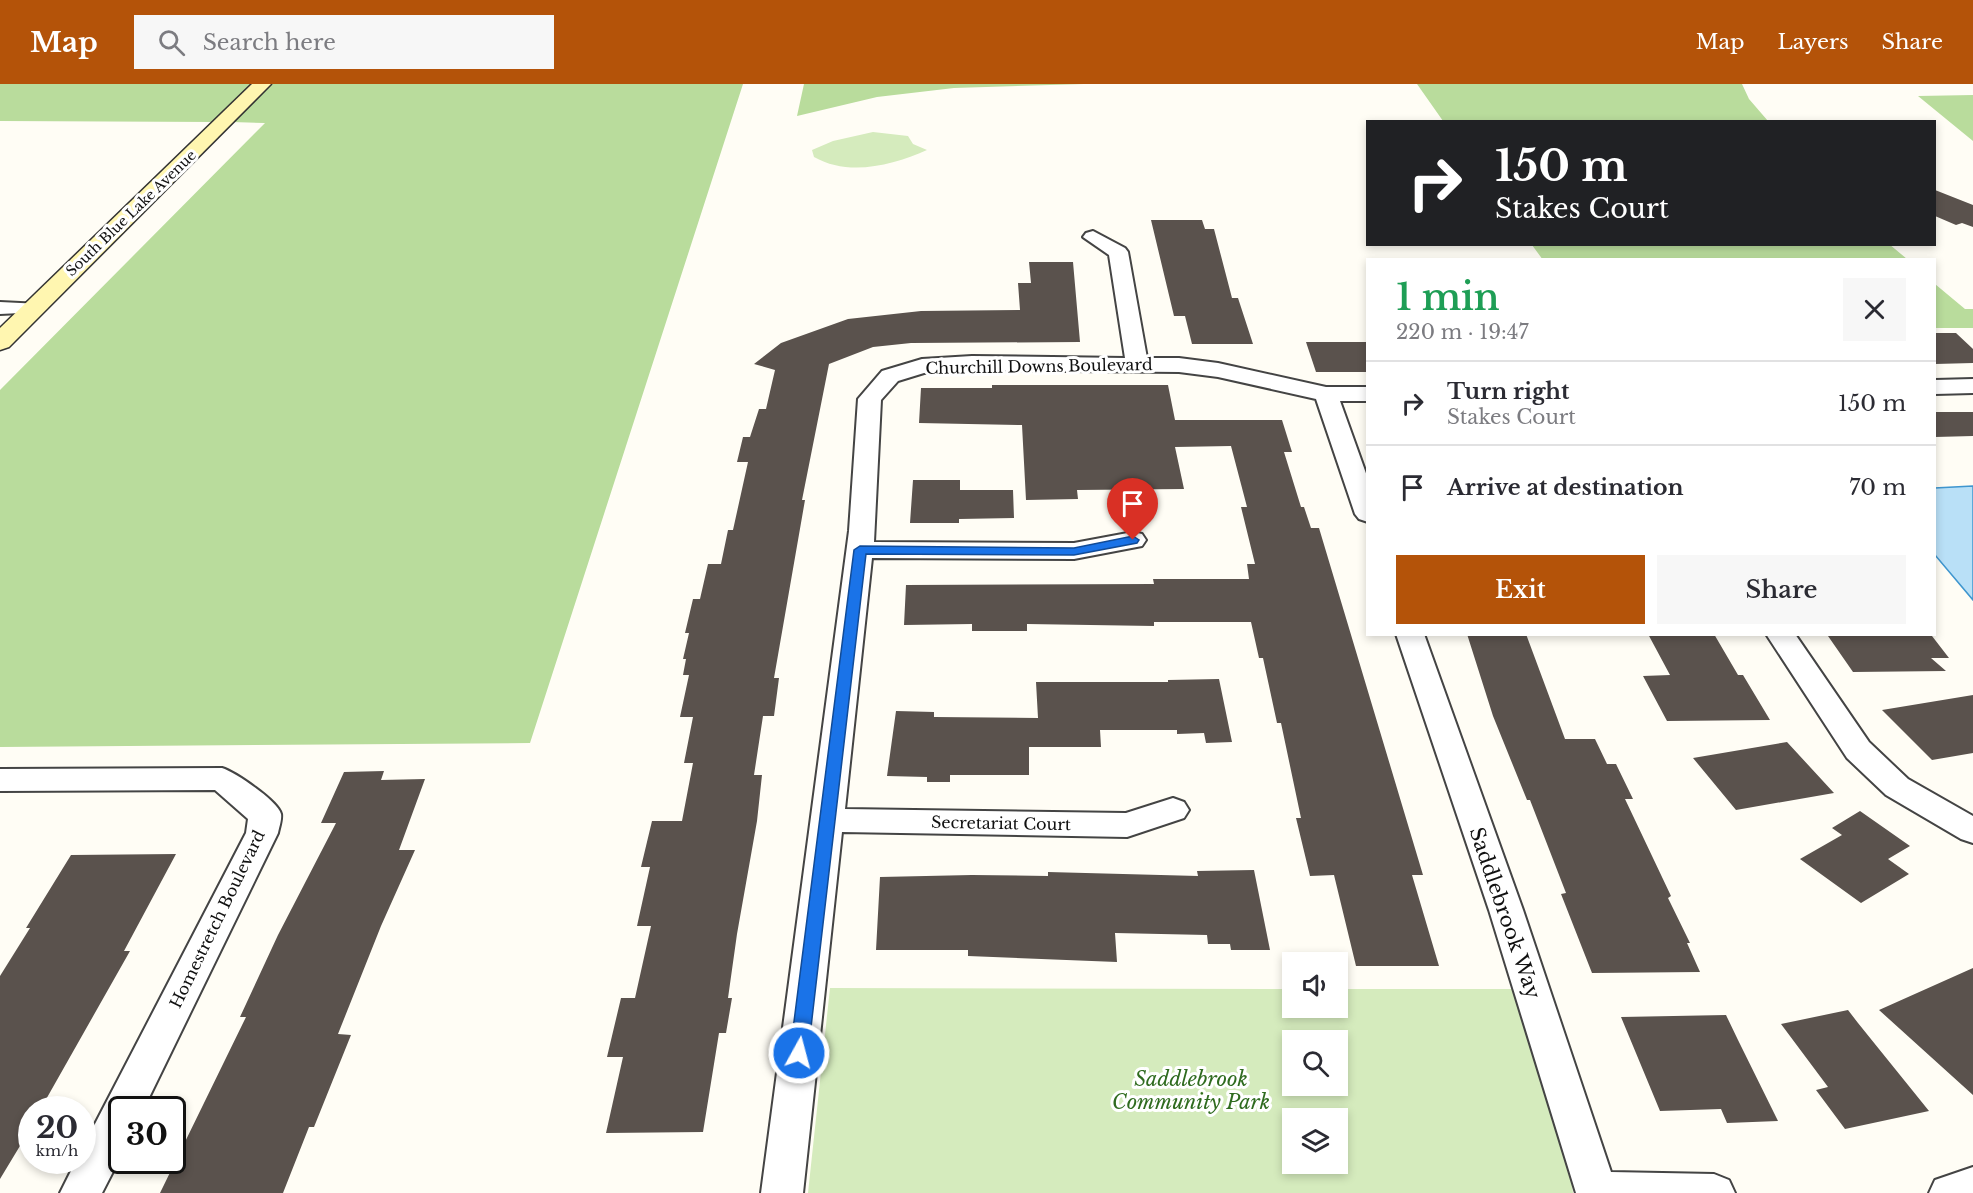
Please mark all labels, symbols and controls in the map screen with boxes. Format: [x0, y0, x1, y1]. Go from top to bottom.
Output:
search box [134, 15, 554, 69]
text: Map [30, 25, 98, 60]
icon: search [155, 26, 188, 59]
text: Search here [203, 29, 336, 56]
text: Map [1696, 29, 1745, 55]
text: Layers [1778, 29, 1849, 55]
text: Share [1882, 29, 1943, 55]
text: 150 m [1495, 140, 1628, 192]
icon: right [1396, 144, 1474, 222]
street label: South Blue Lake Avenue [62, 146, 200, 280]
text: Stakes Court [1495, 192, 1669, 225]
text: 1 min [1396, 275, 1500, 320]
button: close [1843, 278, 1906, 341]
text: 220 m · 19:47 [1396, 320, 1529, 344]
street label: Churchill Downs Boulevard [925, 354, 1153, 378]
text: Turn right [1447, 378, 1569, 405]
icon: right [1396, 387, 1429, 420]
text: 150 m [1838, 390, 1906, 417]
text: Stakes Court [1447, 405, 1576, 429]
icon: arrive [1396, 471, 1429, 504]
text: Arrive at destination [1447, 474, 1684, 501]
text: 70 m [1849, 474, 1906, 501]
pin [1107, 478, 1158, 540]
icon: arrive [1116, 487, 1149, 520]
button: Exit [1396, 555, 1645, 624]
button: Share [1657, 555, 1906, 624]
street label: Secretariat Court [931, 812, 1071, 834]
street label: Saddlebrook Way [1464, 824, 1546, 1002]
street label: Homestretch Boulevard [165, 827, 269, 1011]
map controls [1282, 952, 1348, 1174]
button: sound [1282, 952, 1348, 1018]
position arrow [767, 1021, 831, 1085]
button: search [1282, 1030, 1348, 1096]
park label: Saddlebrook Community Park [1112, 1067, 1270, 1114]
speed limit sign: 30 [108, 1096, 186, 1174]
button: layers [1282, 1108, 1348, 1174]
text: 20 [36, 1109, 78, 1146]
text: km/h [36, 1141, 78, 1160]

